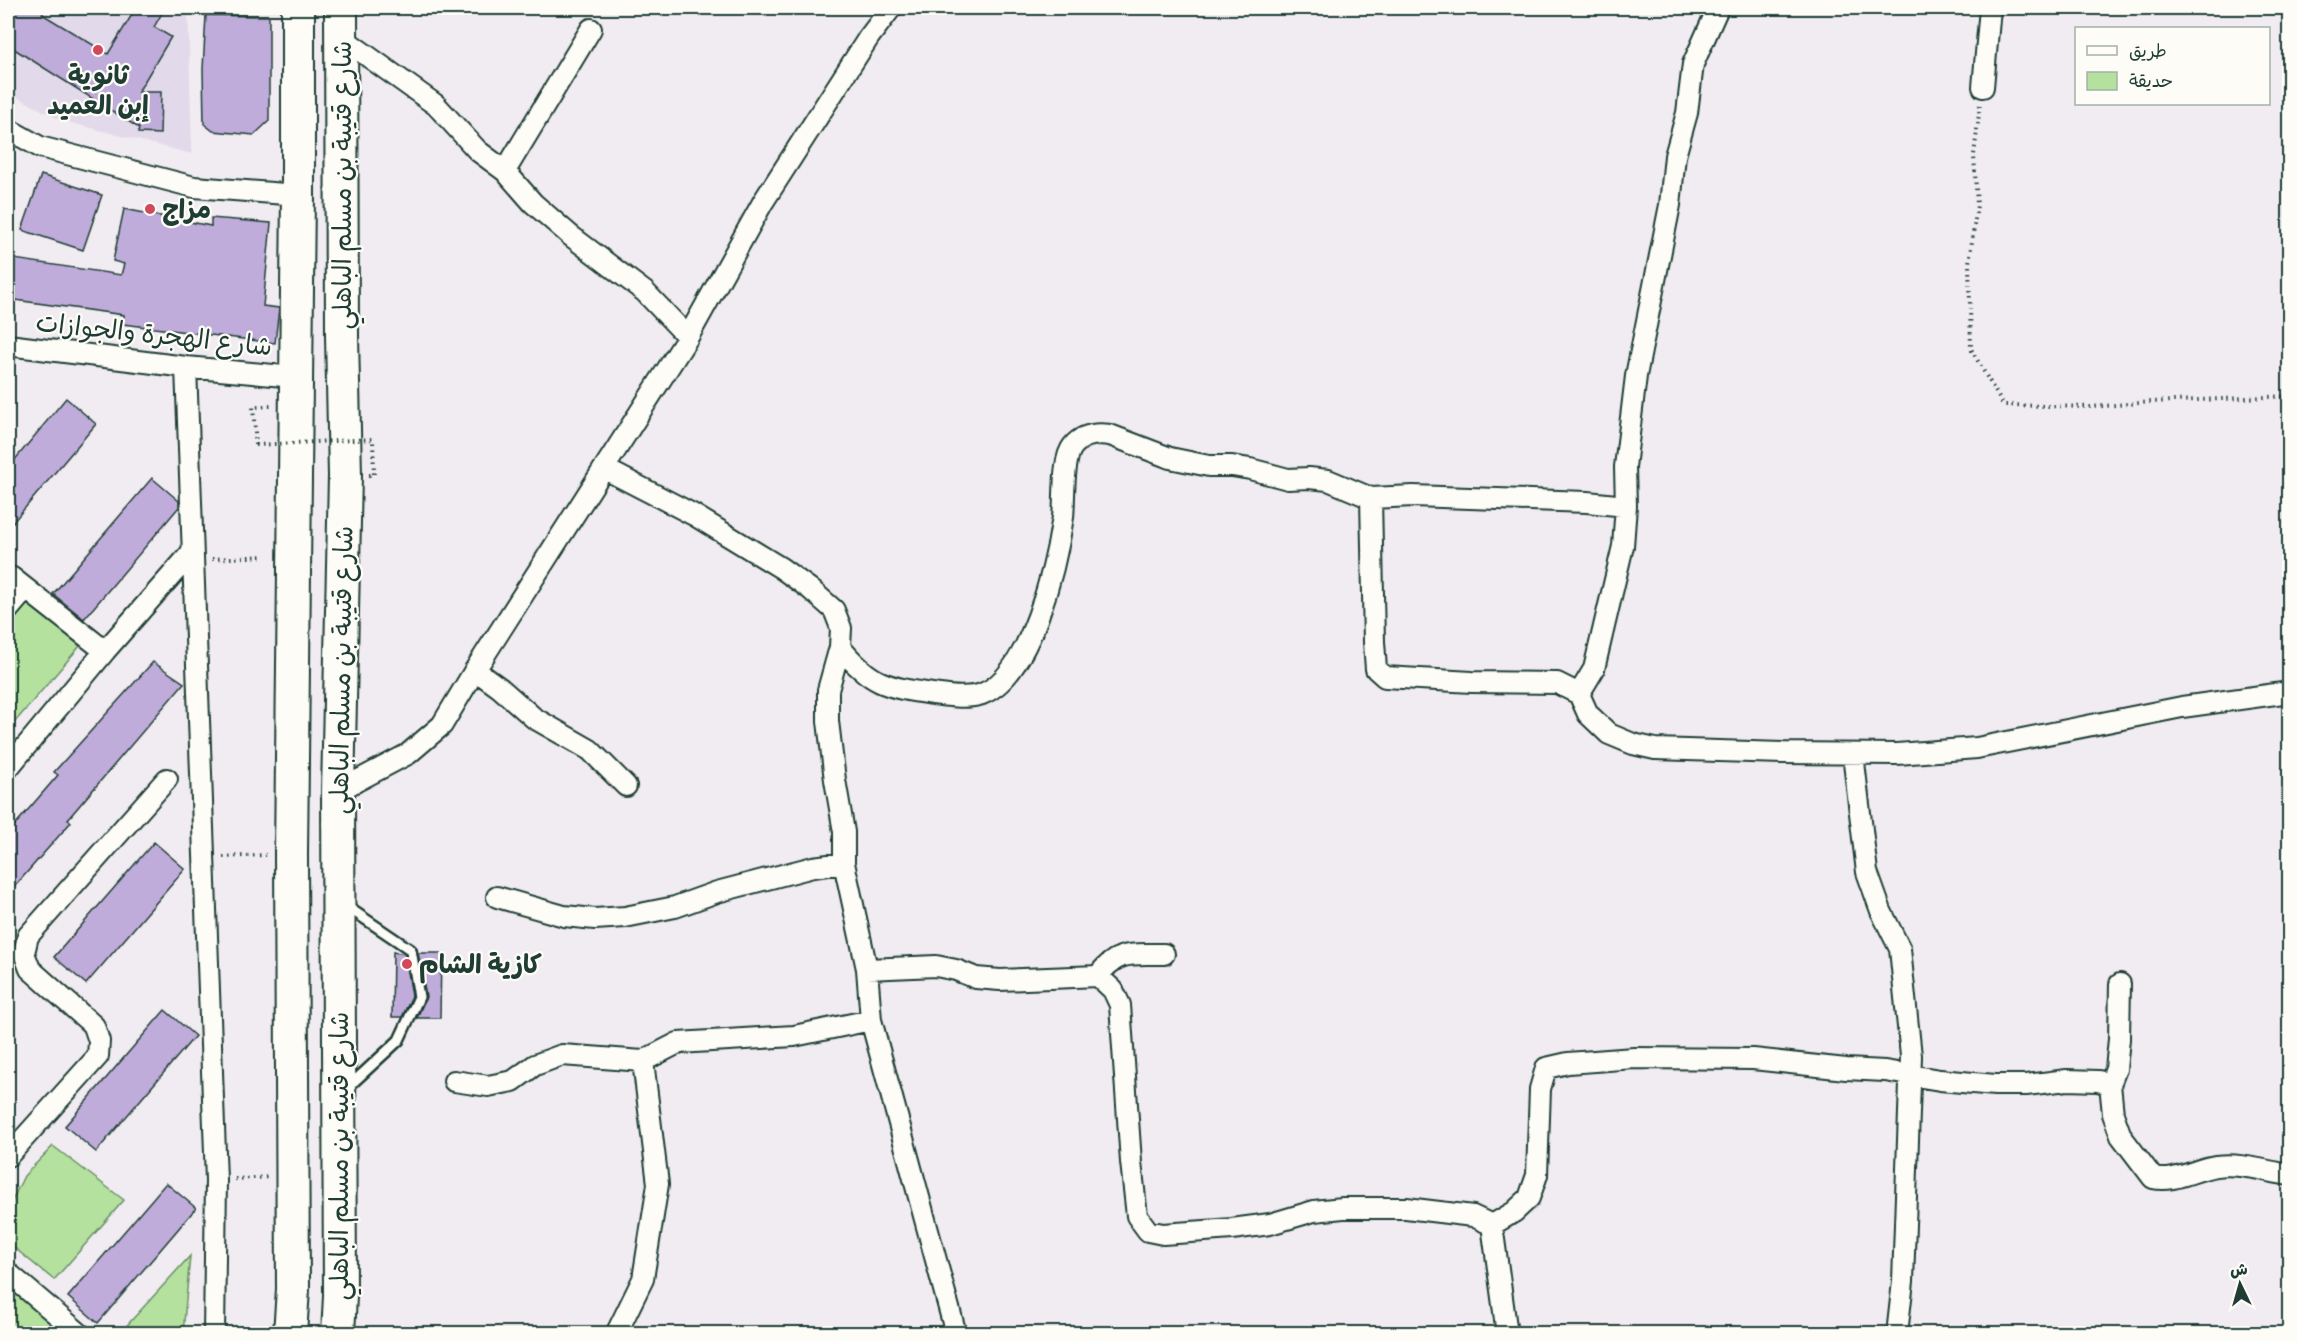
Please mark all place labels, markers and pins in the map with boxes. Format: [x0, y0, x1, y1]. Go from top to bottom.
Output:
marker: ثانوية إبن العميد [91, 43, 105, 57]
place label: ثانوية إبن العميد [47, 59, 149, 123]
place label: مزاج [162, 193, 211, 226]
marker: مزاج [143, 202, 157, 216]
place label: كازية الشام [419, 948, 542, 984]
marker: كازية الشام [400, 957, 414, 971]

